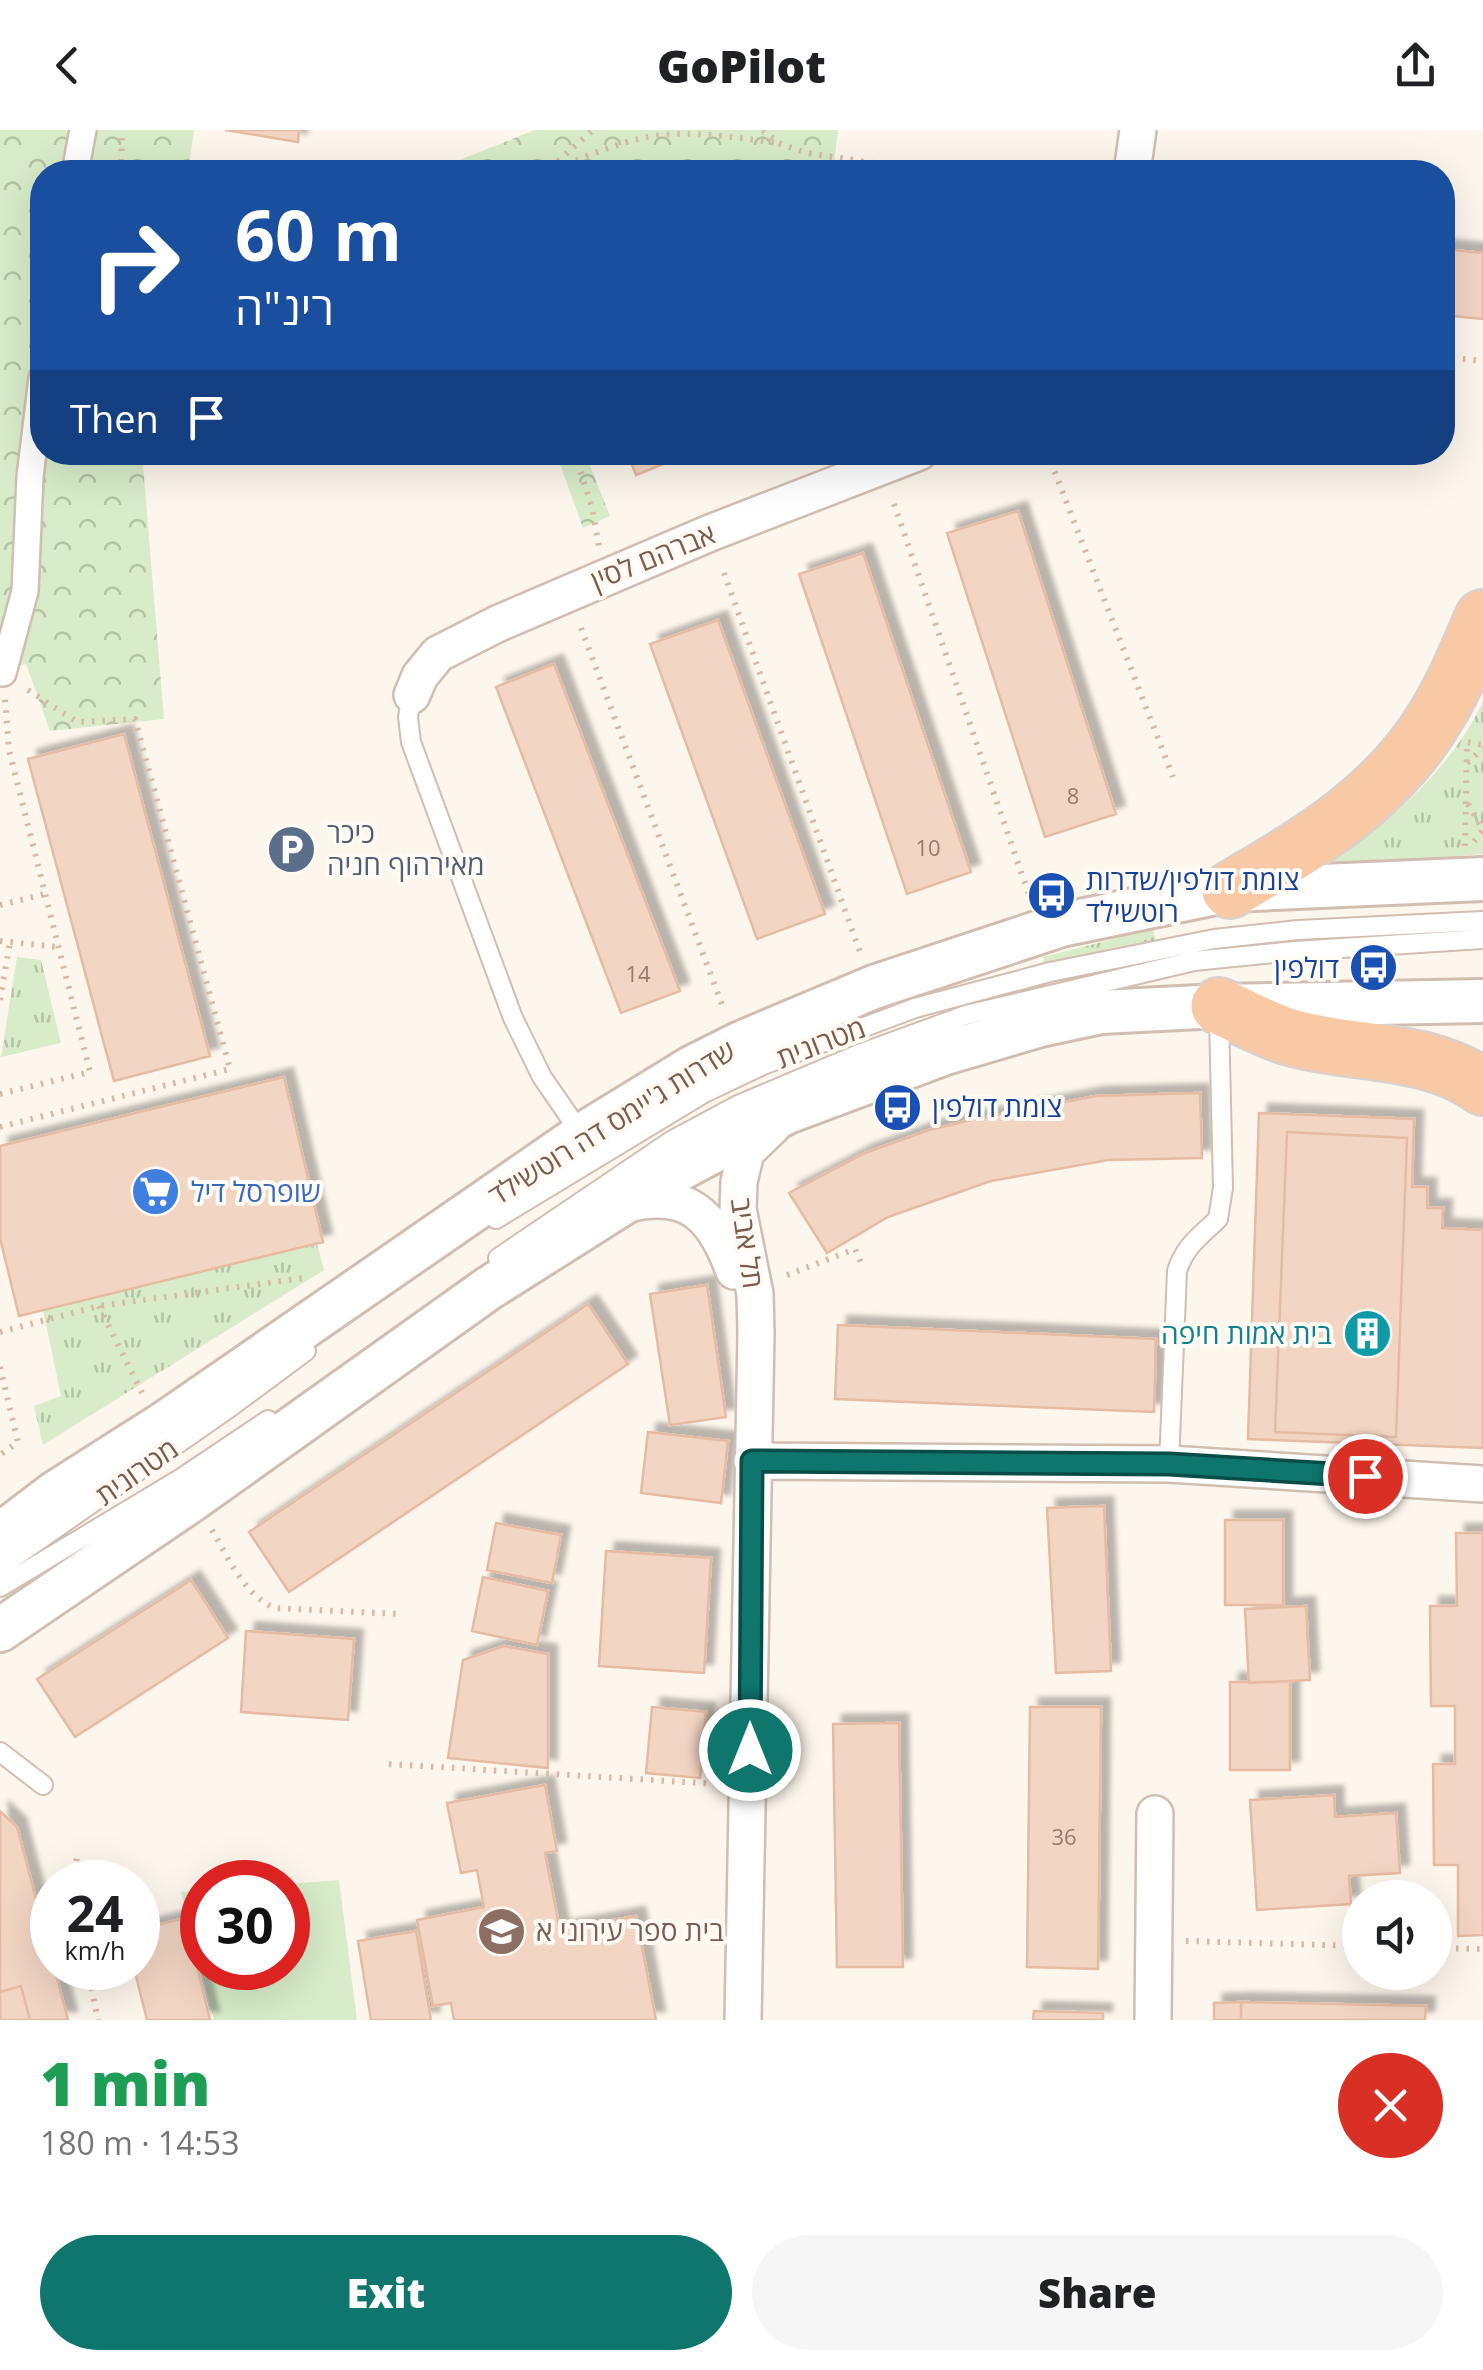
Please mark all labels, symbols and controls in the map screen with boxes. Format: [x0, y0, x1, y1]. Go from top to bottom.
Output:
text: GoPilot [657, 35, 826, 96]
icon: back [40, 38, 95, 93]
icon: share [1388, 38, 1443, 93]
text: 60 m [235, 186, 402, 282]
icon: right [70, 200, 200, 330]
text: רינ"ה [235, 277, 334, 338]
icon: arrive [179, 390, 234, 445]
text: Then [70, 392, 159, 444]
street label: אברהם לסין [585, 514, 721, 598]
house number: 8 [1067, 780, 1079, 810]
place label: כיכר מאירהוף חניה [327, 813, 485, 883]
parking icon: כיכר מאירהוף חניה [266, 823, 318, 875]
house number: 10 [915, 832, 941, 862]
place label: צומת דולפין/שדרות רוטשילד [1086, 860, 1299, 930]
bus stop icon: צומת דולפין/שדרות רוטשילד [1025, 870, 1077, 922]
bus stop icon: דולפין [1348, 942, 1400, 994]
place label: דולפין [1274, 948, 1339, 986]
house number: 14 [625, 958, 651, 988]
street label: מטרונית [771, 1008, 871, 1076]
street label: שדרות ג'יימס דה רוטשילד [481, 1031, 742, 1214]
bus stop icon: צומת דולפין [871, 1081, 923, 1133]
place label: צומת דולפין [932, 1087, 1062, 1125]
supermarket icon: שופרסל דיל [130, 1166, 182, 1218]
place label: שופרסל דיל [191, 1172, 321, 1210]
street label: תל אביב [723, 1195, 773, 1291]
building icon: בית אמות חיפה [1341, 1308, 1393, 1360]
place label: בית אמות חיפה [1161, 1314, 1332, 1352]
street label: מטרונית [88, 1429, 185, 1513]
pin [1323, 1434, 1408, 1519]
icon: arrive [1338, 1449, 1393, 1504]
position arrow [698, 1698, 802, 1802]
house number: 36 [1051, 1821, 1077, 1851]
speed limit sign: 30 [180, 1860, 310, 1990]
text: 24 [66, 1879, 124, 1947]
map controls [1342, 1880, 1452, 1990]
button: sound [1342, 1880, 1452, 1990]
school or university icon: בית ספר עירוני א [475, 1905, 527, 1957]
place label: בית ספר עירוני א [536, 1911, 724, 1949]
text: km/h [65, 1933, 125, 1967]
text: 1 min [40, 2042, 210, 2124]
button: close [1338, 2053, 1443, 2158]
text: 180 m · 14:53 [40, 2121, 239, 2164]
button: Exit [40, 2235, 732, 2350]
button: Share [752, 2235, 1443, 2350]

